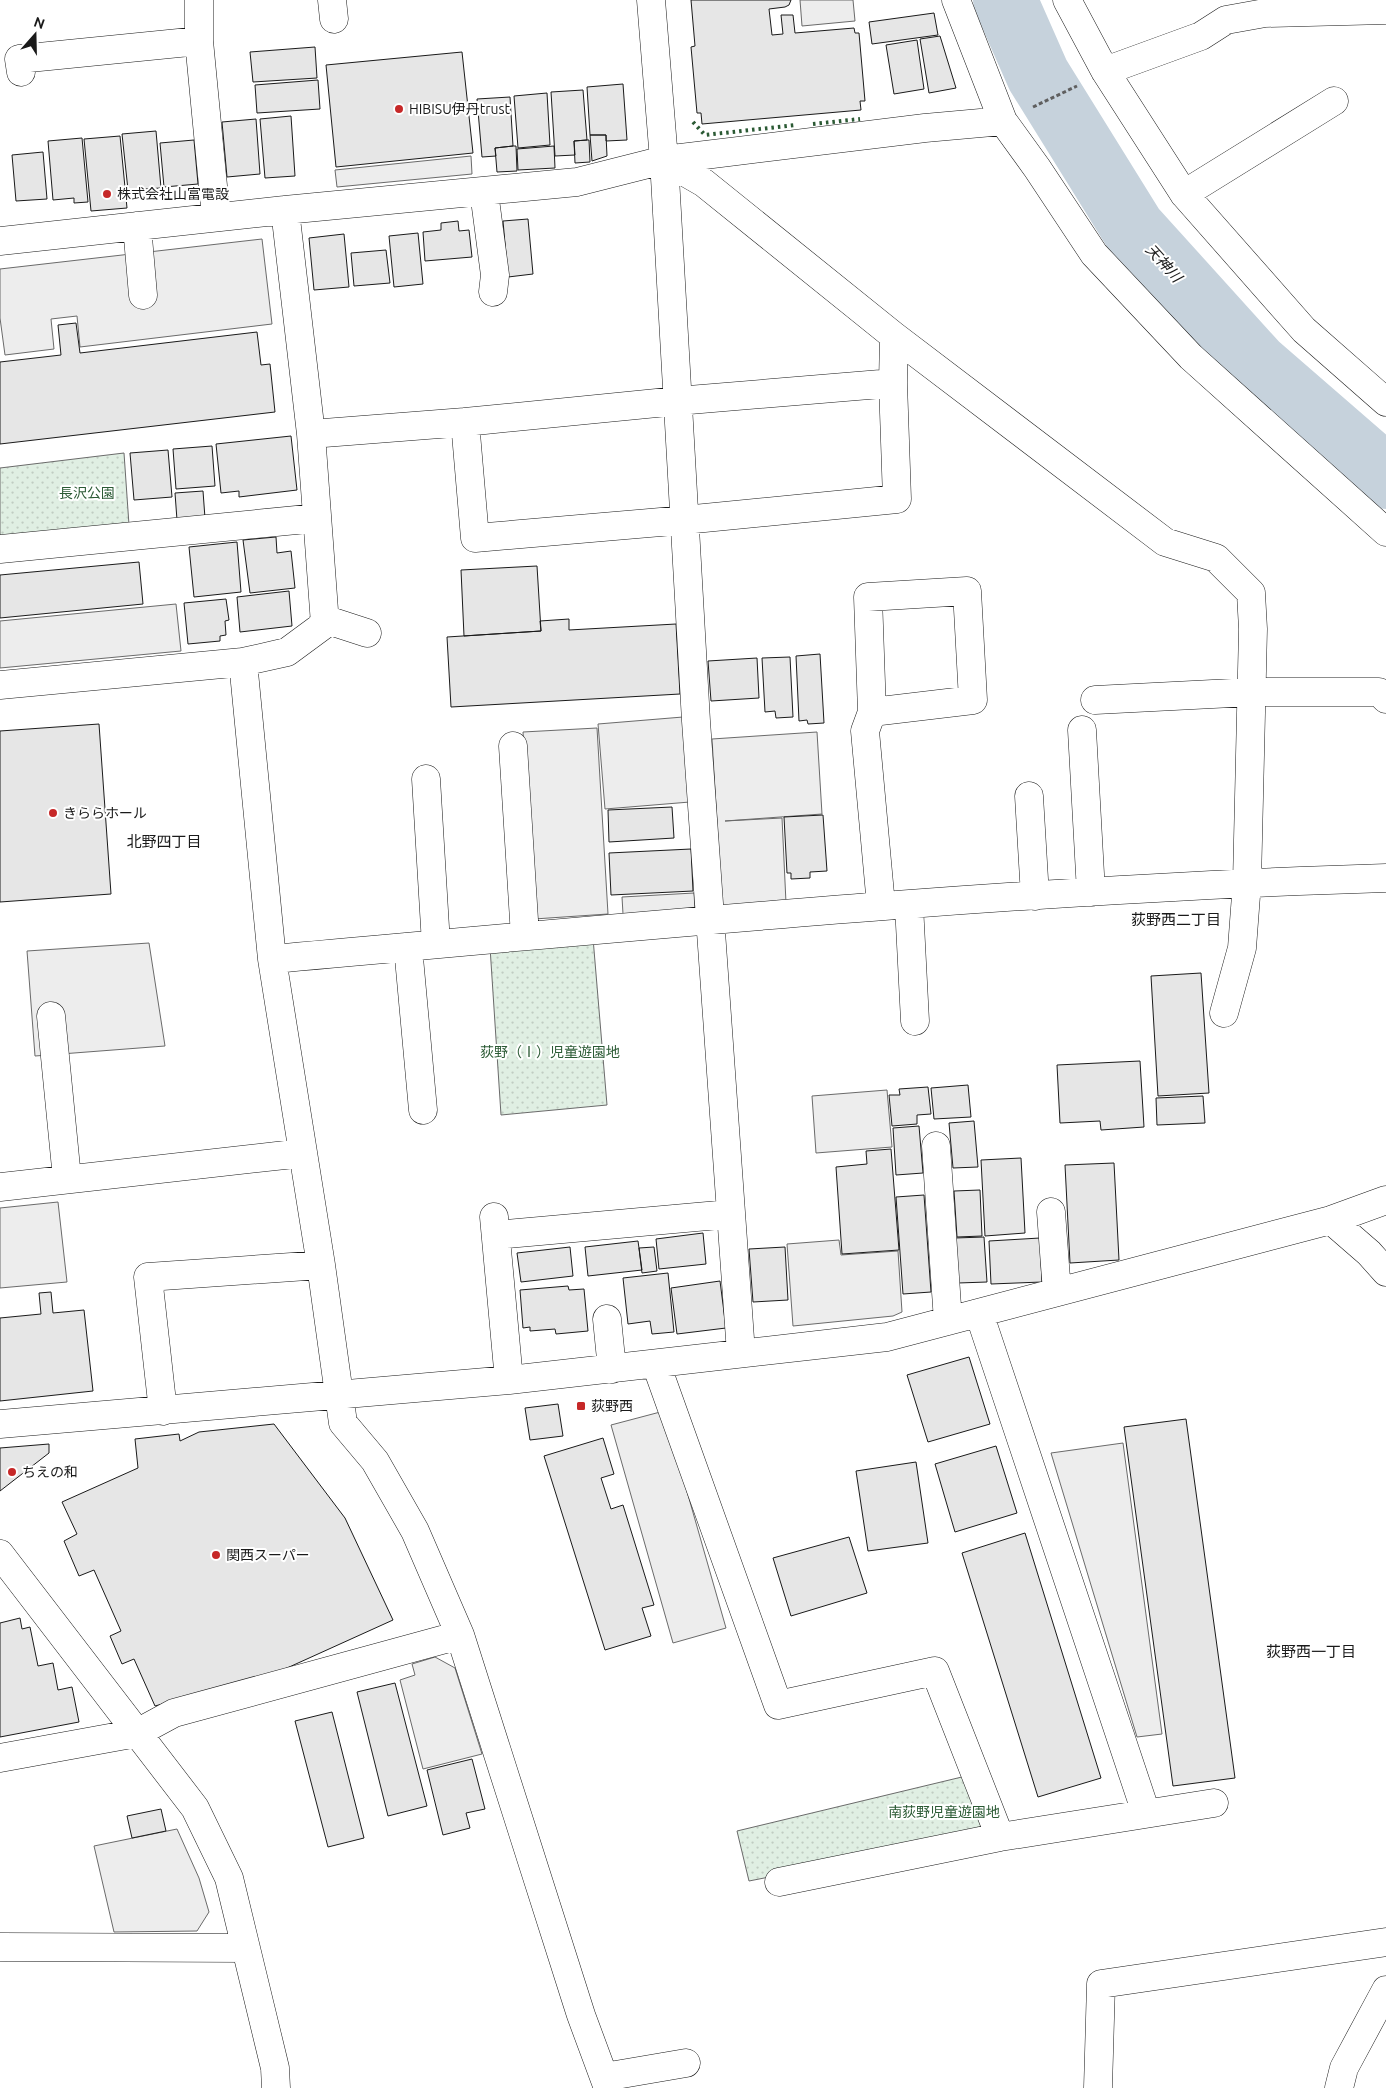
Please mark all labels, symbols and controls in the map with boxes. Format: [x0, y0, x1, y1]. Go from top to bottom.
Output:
north arrow [10, 10, 60, 60]
text: N [32, 13, 47, 32]
place label: HIBISU伊丹trust [409, 101, 511, 117]
marker: HIBISU伊丹trust [393, 103, 405, 115]
place label: 株式会社山富電設 [117, 186, 229, 202]
marker: 株式会社山富電設 [101, 188, 113, 200]
water label: 天神川 [1143, 241, 1187, 287]
park label: 長沢公園 [59, 485, 115, 501]
place label: きららホール [63, 805, 147, 821]
marker: きららホール [47, 807, 59, 819]
district label: 北野四丁目 [126, 833, 202, 850]
district label: 荻野西二丁目 [1131, 911, 1221, 928]
park label: 荻野（Ⅰ）児童遊園地 [480, 1044, 620, 1060]
place label: 荻野西 [591, 1398, 633, 1414]
marker: 荻野西 [575, 1400, 587, 1412]
place label: ちえの和 [22, 1464, 78, 1480]
marker: ちえの和 [6, 1466, 18, 1478]
place label: 関西スーパー [226, 1547, 310, 1563]
marker: 関西スーパー [210, 1549, 222, 1561]
district label: 荻野西一丁目 [1266, 1643, 1356, 1660]
park label: 南荻野児童遊園地 [888, 1804, 1000, 1820]

